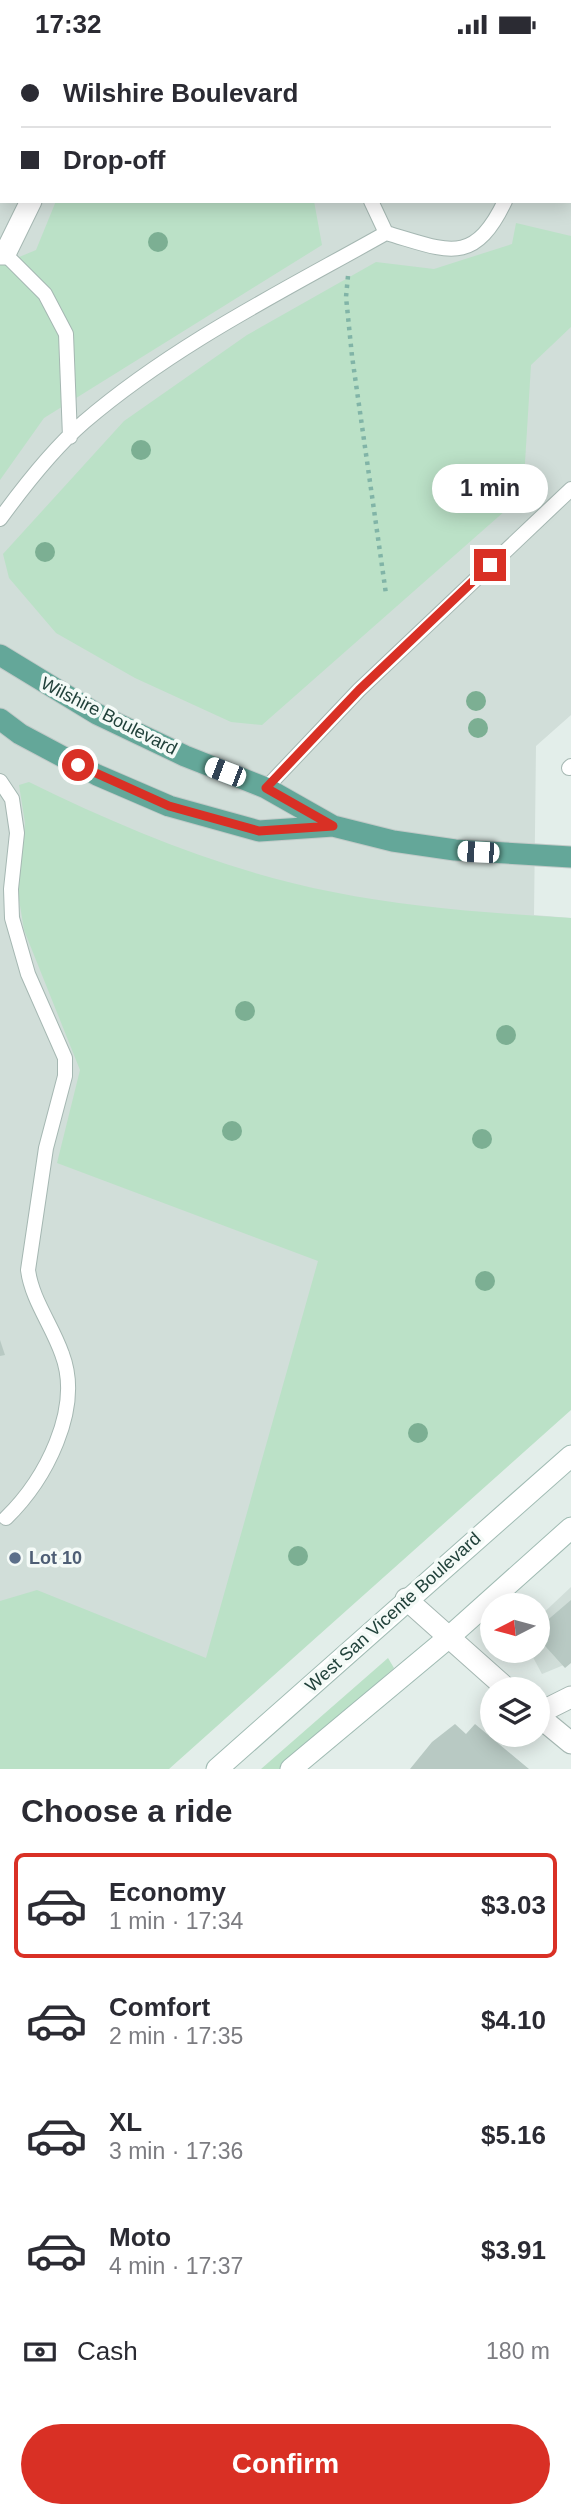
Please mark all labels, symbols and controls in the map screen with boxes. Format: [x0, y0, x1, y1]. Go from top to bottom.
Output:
text: 17:32 [35, 9, 102, 39]
text: Wilshire Boulevard [63, 78, 298, 108]
text: Drop-off [63, 145, 166, 175]
callout: 1 min [432, 463, 548, 512]
text: 1 min [460, 475, 520, 501]
route end [474, 549, 506, 581]
street label: Wilshire Boulevard [38, 673, 180, 759]
route start [62, 749, 94, 781]
car [202, 755, 249, 789]
car [457, 840, 500, 864]
street label: West San Vicente Boulevard [301, 1528, 485, 1696]
place label: Lot 10 [29, 1548, 82, 1568]
marker: Lot 10 [7, 1550, 23, 1566]
north arrow [480, 1593, 550, 1663]
map controls [480, 1593, 550, 1747]
button: layers [480, 1677, 550, 1747]
text: Choose a ride [21, 1793, 233, 1829]
icon: car [25, 1874, 88, 1937]
text: Economy [109, 1877, 226, 1907]
text: $3.03 [481, 1890, 546, 1920]
text: 1 min · 17:34 [109, 1908, 243, 1934]
icon: car [25, 1989, 88, 2052]
text: Comfort [109, 1992, 210, 2022]
text: $4.10 [481, 2005, 546, 2035]
text: 2 min · 17:35 [109, 2023, 243, 2049]
icon: car [25, 2104, 88, 2167]
text: XL [109, 2107, 142, 2137]
text: $5.16 [481, 2120, 546, 2150]
text: 3 min · 17:36 [109, 2138, 243, 2164]
icon: car [25, 2219, 88, 2282]
text: Moto [109, 2222, 171, 2252]
text: $3.91 [481, 2235, 546, 2265]
text: 4 min · 17:37 [109, 2253, 243, 2279]
icon: cash [21, 2333, 59, 2371]
text: Cash [77, 2336, 138, 2366]
text: 180 m [486, 2338, 550, 2364]
button: Confirm [21, 2424, 550, 2504]

